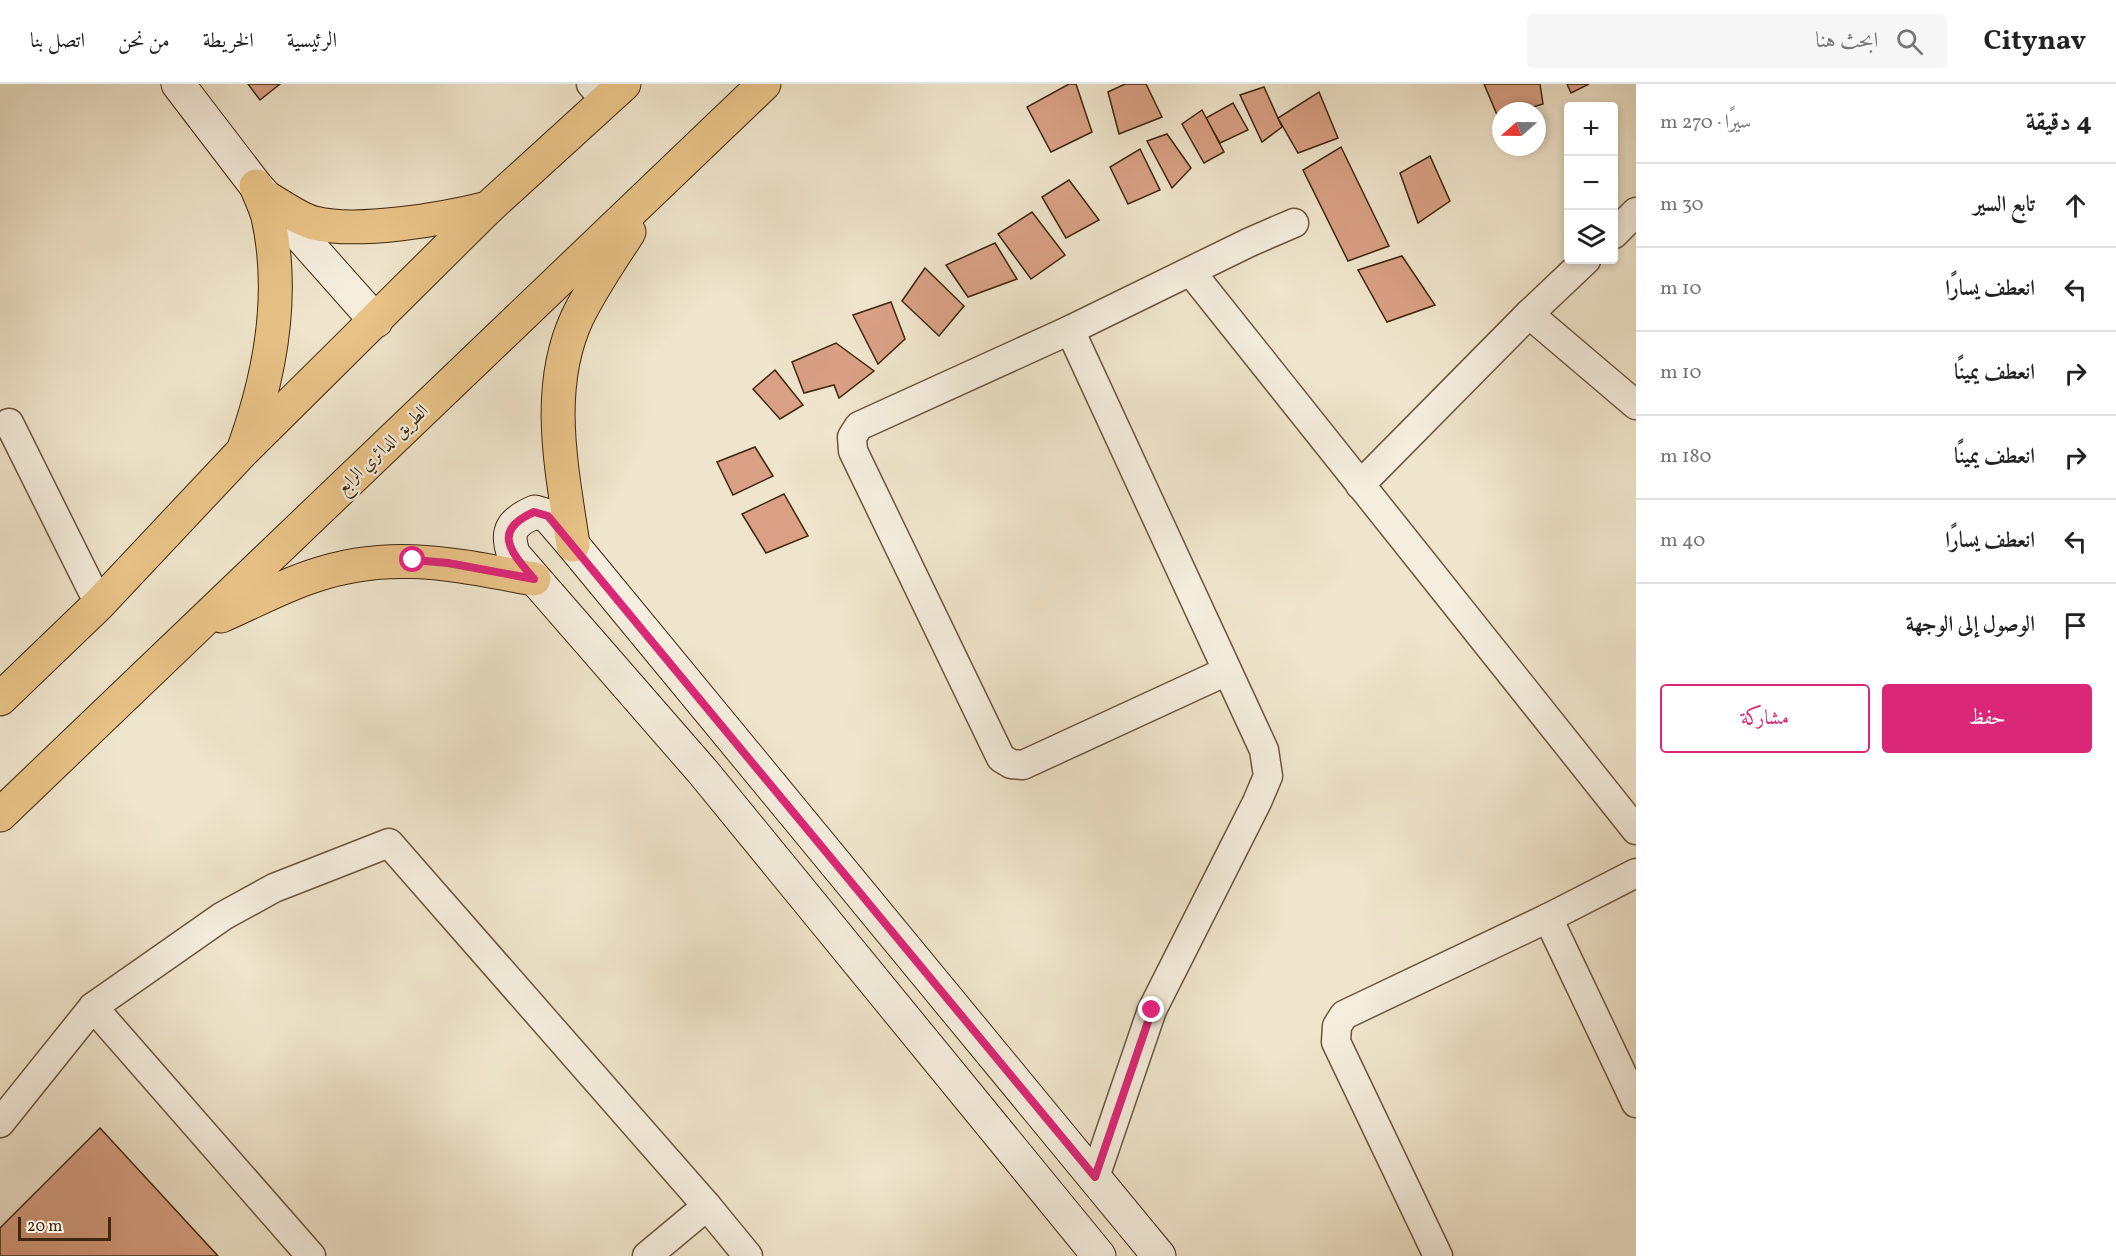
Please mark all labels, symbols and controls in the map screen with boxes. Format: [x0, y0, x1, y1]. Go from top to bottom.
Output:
search box [1527, 14, 1947, 68]
text: Citynav [1983, 22, 2086, 61]
icon: search [1893, 25, 1926, 58]
text: ابحث هنا [1815, 26, 1878, 57]
text: اتصل بنا [30, 27, 85, 56]
text: من نحن [118, 27, 170, 56]
text: الخريطة [203, 27, 254, 56]
text: الرئيسية [287, 27, 337, 56]
north arrow [1492, 102, 1546, 156]
map controls [1564, 102, 1618, 264]
button: + [1564, 102, 1618, 156]
text: 4 دقيقة [2026, 105, 2092, 141]
text: سيرًا · 270 m [1660, 109, 1751, 137]
button: − [1564, 156, 1618, 210]
icon: ahead [2059, 189, 2092, 222]
text: تابع السير [1973, 190, 2035, 221]
text: 30 m [1660, 191, 1704, 219]
button: layers [1564, 210, 1618, 264]
icon: left [2059, 273, 2092, 306]
text: انعطف يسارًا [1945, 274, 2035, 305]
text: 10 m [1660, 275, 1701, 303]
icon: right [2059, 357, 2092, 390]
text: انعطف يمينًا [1954, 358, 2035, 389]
text: 10 m [1660, 359, 1701, 387]
street label: الطريق الدائري الرابع [331, 399, 436, 502]
icon: right [2059, 441, 2092, 474]
text: انعطف يمينًا [1954, 442, 2035, 473]
text: 180 m [1660, 443, 1712, 471]
icon: left [2059, 525, 2092, 558]
text: انعطف يسارًا [1945, 526, 2035, 557]
text: 40 m [1660, 527, 1705, 555]
route start [399, 546, 425, 572]
icon: arrive [2059, 609, 2092, 642]
text: الوصول إلى الوجهة [1906, 610, 2035, 641]
button: مشاركة [1660, 684, 1870, 753]
button: حفظ [1882, 684, 2092, 753]
route end [1138, 996, 1164, 1022]
scale bar [18, 1214, 111, 1242]
text: 20 m [27, 1216, 62, 1238]

